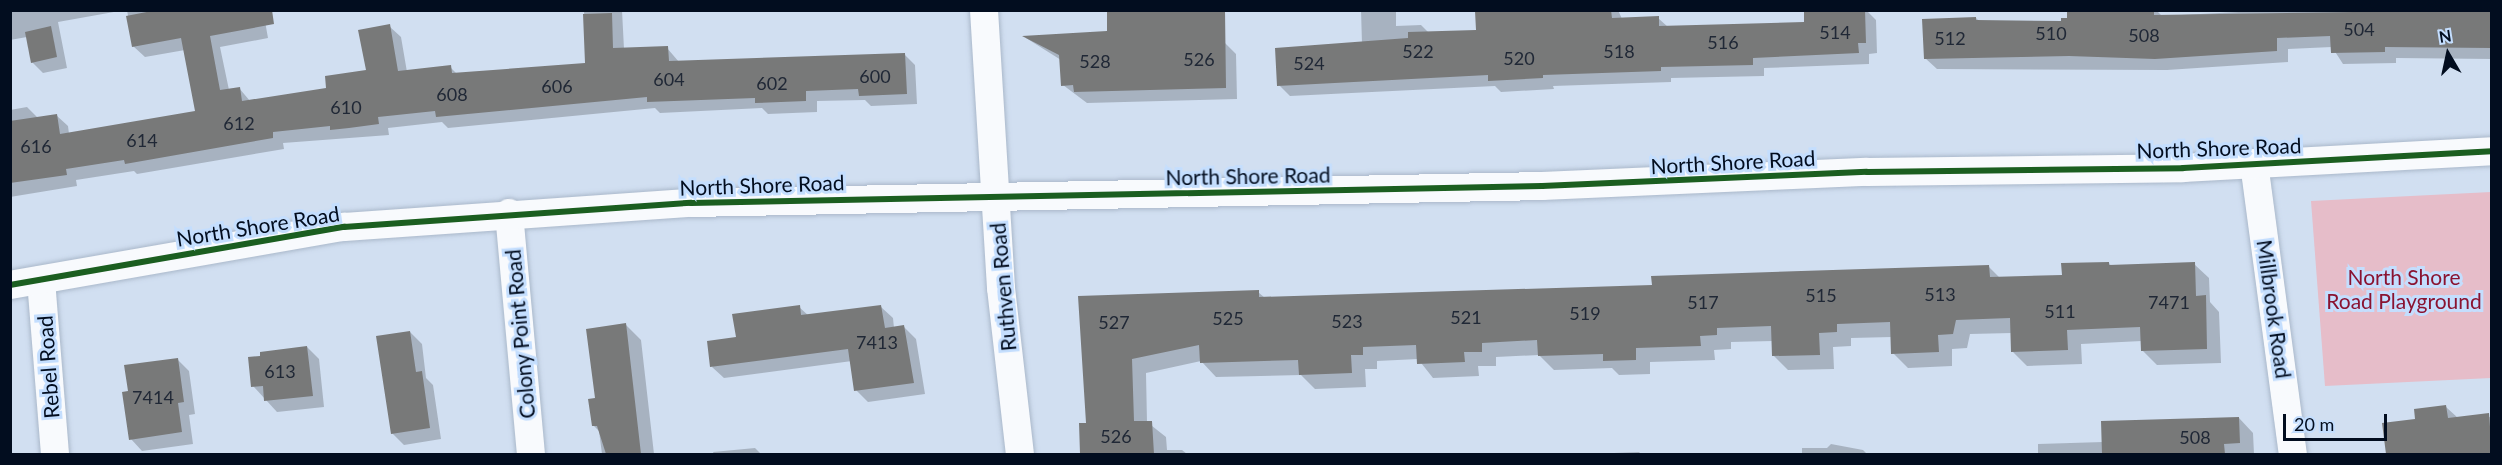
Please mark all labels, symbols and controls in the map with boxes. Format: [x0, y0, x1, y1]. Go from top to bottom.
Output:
house number: 504 [2343, 18, 2375, 40]
house number: 514 [1819, 21, 1851, 43]
house number: 510 [2035, 22, 2067, 44]
house number: 508 [2128, 24, 2160, 46]
north arrow [2418, 24, 2478, 84]
text: N [2438, 25, 2453, 46]
house number: 512 [1934, 27, 1966, 49]
house number: 516 [1707, 31, 1739, 53]
house number: 522 [1402, 40, 1434, 62]
house number: 518 [1603, 40, 1635, 62]
house number: 520 [1503, 47, 1535, 69]
house number: 526 [1183, 48, 1215, 70]
house number: 528 [1079, 50, 1111, 72]
house number: 524 [1293, 52, 1325, 74]
house number: 600 [859, 65, 891, 87]
house number: 604 [653, 68, 685, 90]
house number: 602 [756, 72, 788, 94]
house number: 606 [541, 75, 573, 97]
house number: 608 [436, 83, 468, 105]
house number: 610 [330, 96, 362, 118]
house number: 612 [223, 112, 255, 134]
house number: 614 [126, 129, 158, 151]
street label: North Shore Road [2136, 133, 2302, 163]
house number: 616 [20, 135, 52, 157]
street label: North Shore Road [1650, 145, 1816, 179]
street label: North Shore Road [1165, 162, 1331, 190]
street label: North Shore Road [679, 170, 845, 200]
street label: North Shore Road [175, 201, 341, 251]
street label: Ruthven Road [985, 222, 1021, 352]
street label: Millbrook Road [2252, 238, 2296, 380]
street label: Colony Point Road [500, 248, 540, 420]
park label: North Shore Road Playground [2326, 264, 2482, 314]
house number: 513 [1924, 283, 1956, 305]
house number: 515 [1805, 284, 1837, 306]
house number: 517 [1687, 291, 1719, 313]
house number: 7471 [2148, 291, 2190, 313]
house number: 511 [2044, 300, 2076, 322]
house number: 519 [1569, 302, 1601, 324]
house number: 521 [1450, 306, 1482, 328]
house number: 525 [1212, 307, 1244, 329]
house number: 523 [1331, 310, 1363, 332]
house number: 527 [1098, 311, 1130, 333]
street label: Rebel Road [32, 315, 64, 419]
house number: 7413 [856, 331, 898, 353]
house number: 613 [264, 360, 296, 382]
house number: 7414 [132, 386, 174, 408]
scale bar [2286, 402, 2390, 440]
text: 20 m [2294, 413, 2334, 435]
house number: 526 [1100, 425, 1132, 447]
house number: 508 [2179, 426, 2211, 448]

